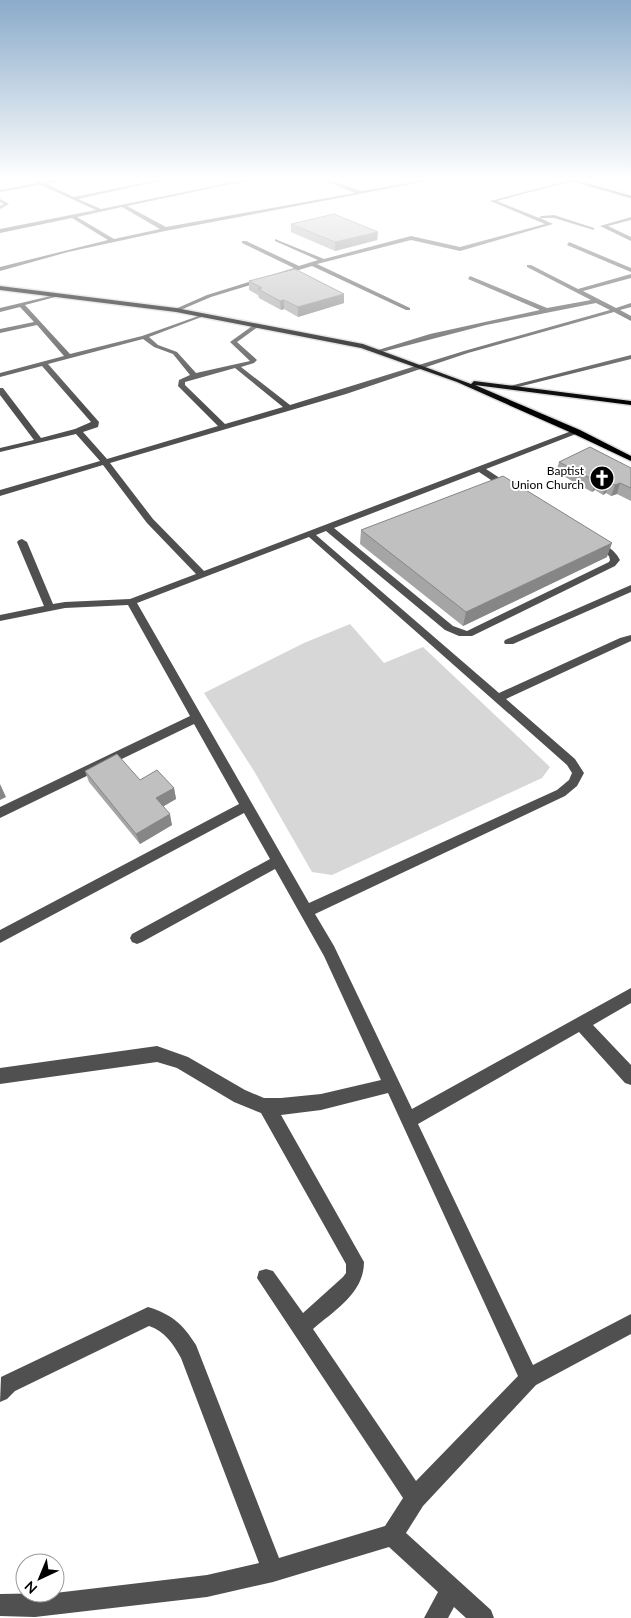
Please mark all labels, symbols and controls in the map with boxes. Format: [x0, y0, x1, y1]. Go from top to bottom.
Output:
place label: Baptist Union Church [511, 463, 585, 492]
church icon: Baptist Union Church [589, 465, 615, 491]
north arrow [15, 1553, 65, 1603]
text: N [21, 1578, 40, 1598]

